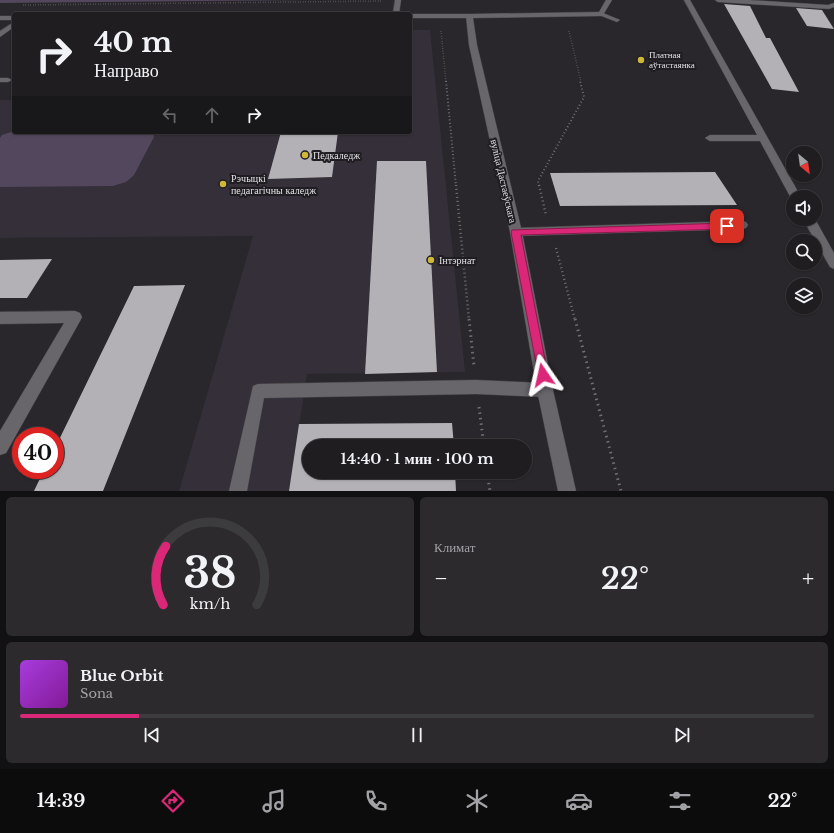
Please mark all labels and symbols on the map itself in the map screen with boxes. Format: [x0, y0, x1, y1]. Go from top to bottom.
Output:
place label: Платная аўтастаянка [649, 49, 695, 70]
marker: Платная аўтастаянка [636, 55, 646, 65]
street label: вуліца Дастаеўскага [488, 138, 520, 225]
north arrow [786, 146, 822, 182]
place label: Педкаледж [313, 149, 360, 162]
marker: Педкаледж [300, 150, 310, 160]
place label: Рэчыцкі педагагічны каледж [231, 172, 316, 197]
marker: Рэчыцкі педагагічны каледж [218, 179, 228, 189]
pin [710, 209, 744, 243]
place label: Інтэрнат [439, 254, 476, 267]
marker: Інтэрнат [426, 255, 436, 265]
position arrow [522, 354, 564, 396]
speed limit sign: 40 [12, 427, 64, 479]

